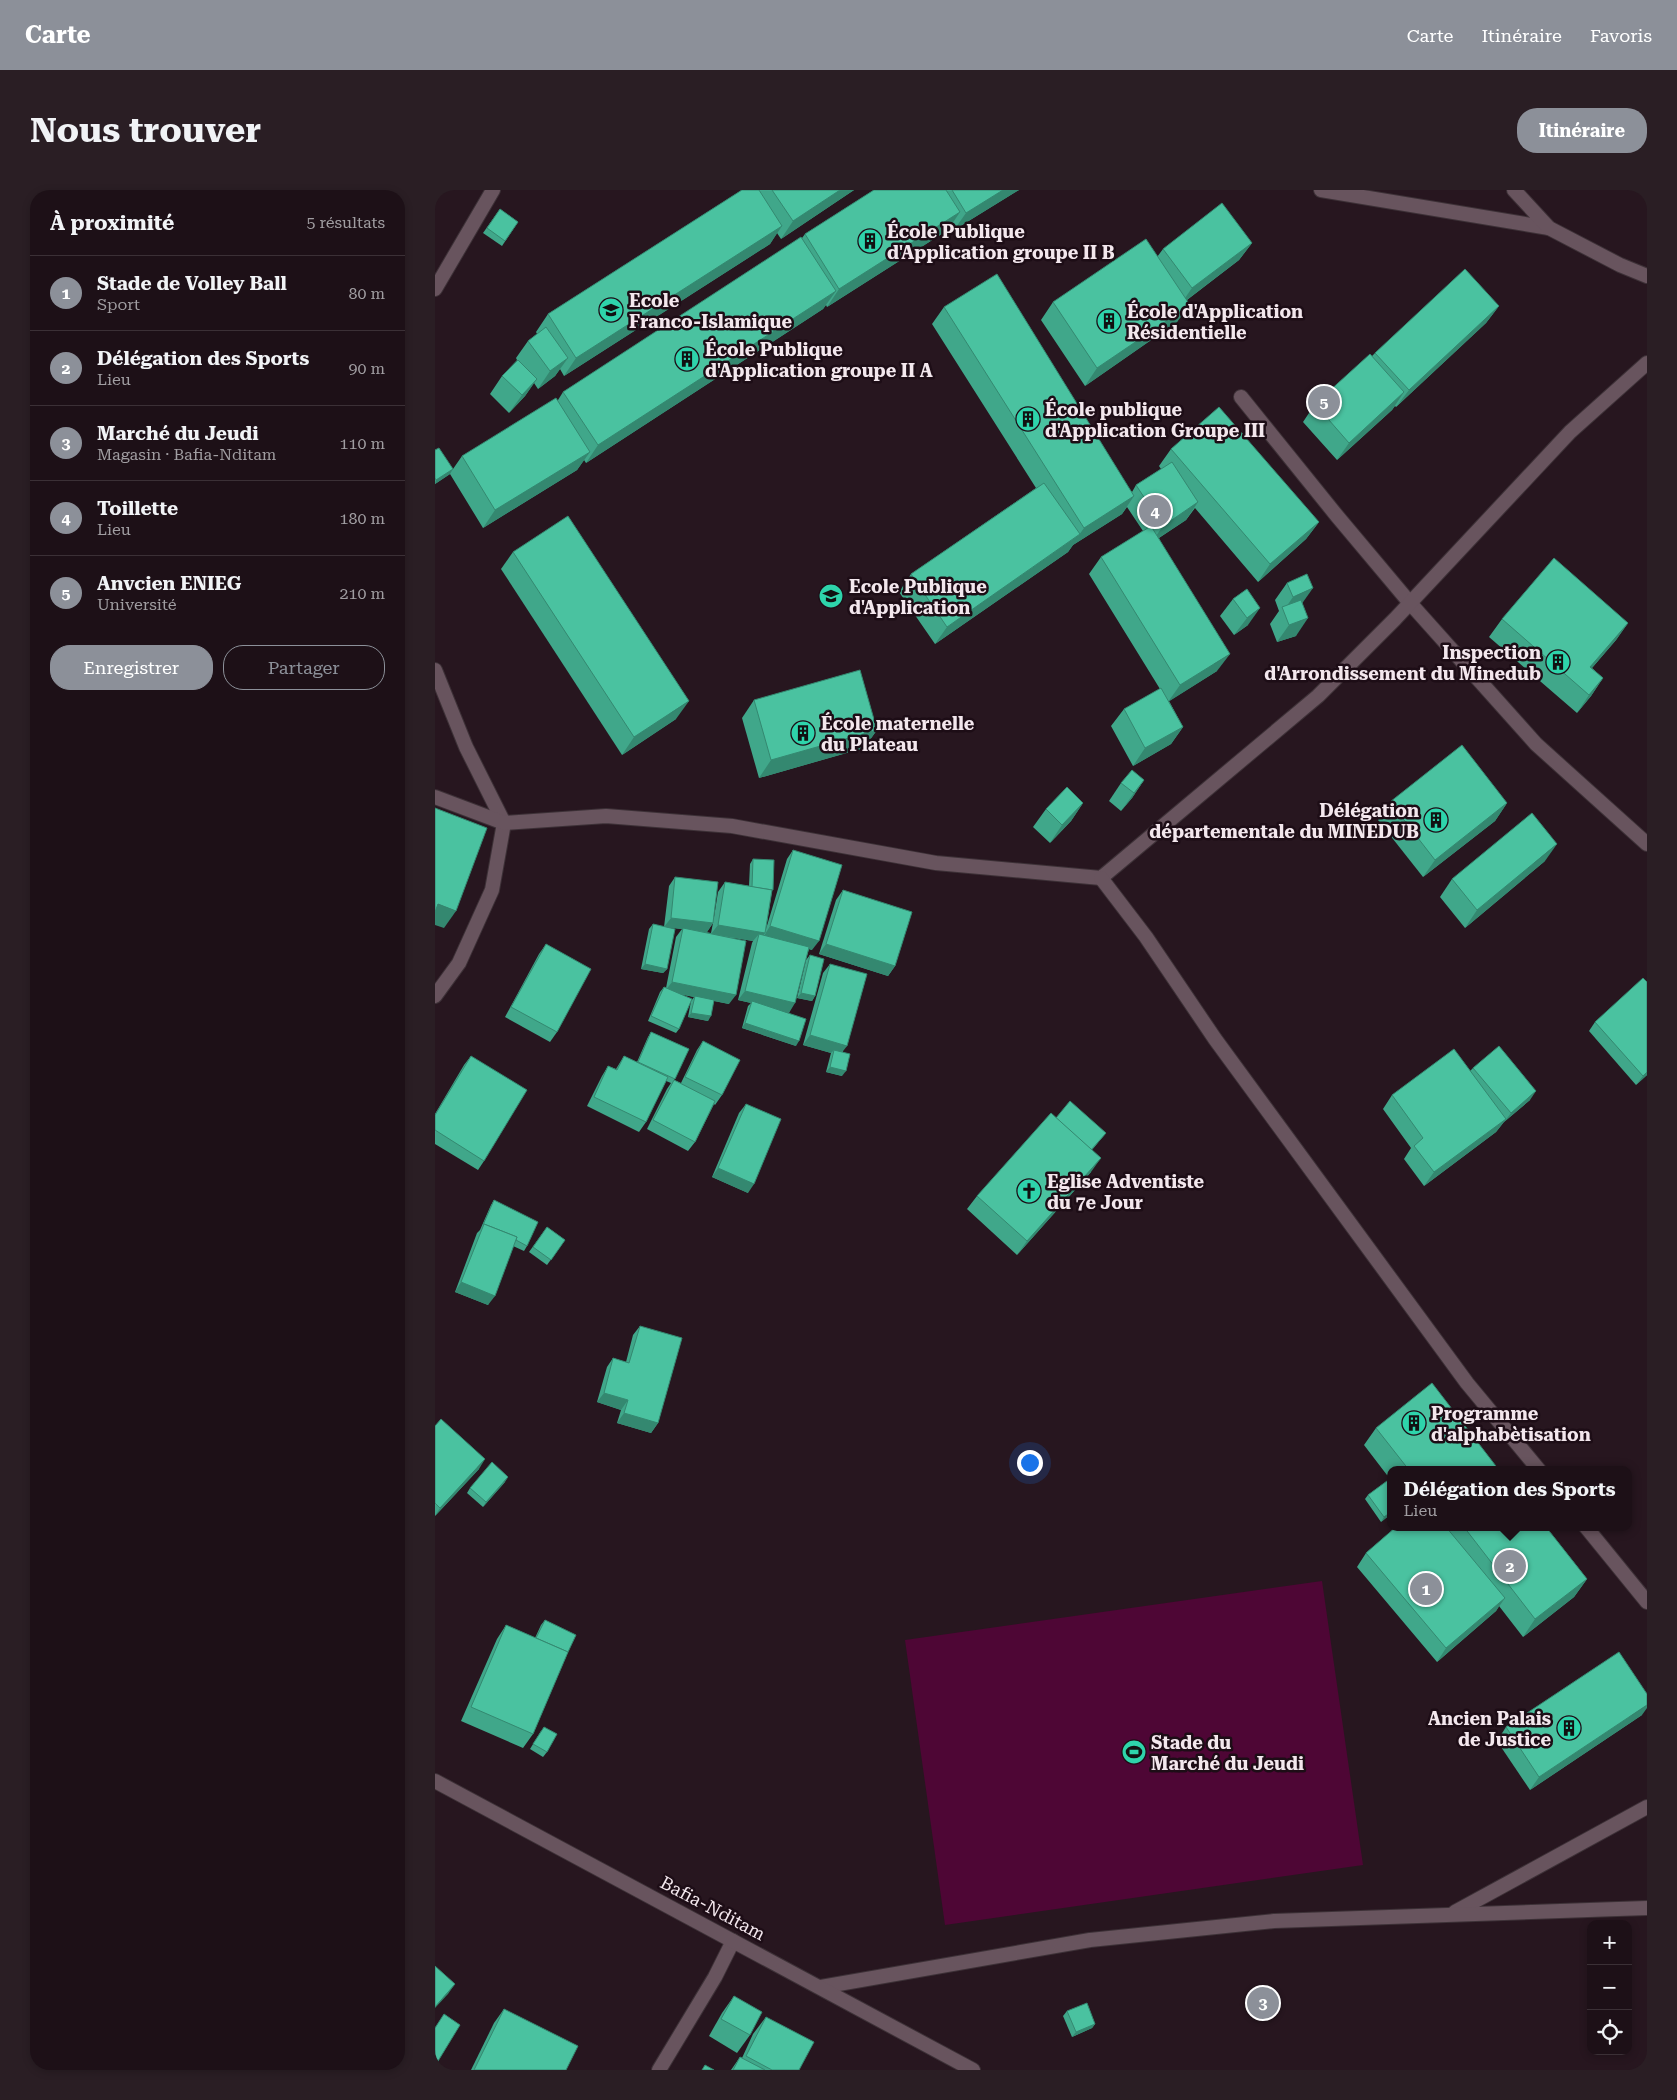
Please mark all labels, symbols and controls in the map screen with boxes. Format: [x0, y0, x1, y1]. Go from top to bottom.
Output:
text: Carte [25, 21, 91, 49]
text: Carte [1407, 25, 1453, 46]
text: Itinéraire [1481, 25, 1562, 46]
text: Favoris [1590, 25, 1652, 46]
button: Itinéraire [1517, 108, 1647, 153]
text: Nous trouver [30, 110, 261, 151]
text: À proximité [50, 211, 174, 235]
text: 5 résultats [306, 213, 385, 232]
place label: École Publique d'Application groupe II B [887, 220, 1115, 263]
building icon: École Publique d'Application groupe II B [857, 228, 883, 254]
text: Stade de Volley Ball [97, 272, 287, 295]
text: 1 [62, 284, 70, 303]
text: 80 m [348, 284, 385, 303]
place label: Ecole Franco-Islamique [629, 290, 792, 332]
text: Sport [97, 295, 140, 314]
school or university icon: Ecole Franco-Islamique [598, 297, 624, 323]
place label: École d'Application Résidentielle [1127, 300, 1303, 343]
building icon: École d'Application Résidentielle [1096, 308, 1122, 334]
place label: École Publique d'Application groupe II A [705, 338, 933, 381]
building icon: École Publique d'Application groupe II A [674, 346, 700, 372]
text: Délégation des Sports [97, 347, 309, 370]
text: 2 [62, 359, 70, 378]
text: 90 m [348, 359, 385, 378]
text: Lieu [97, 370, 131, 389]
pin: 5 [1308, 383, 1340, 421]
place label: École publique d'Application Groupe III [1045, 398, 1265, 441]
building icon: École publique d'Application Groupe III [1015, 406, 1041, 432]
text: Marché du Jeudi [97, 422, 258, 445]
text: 3 [62, 434, 70, 453]
text: 110 m [339, 434, 385, 453]
text: Magasin · Bafia-Nditam [97, 445, 276, 464]
pin: 4 [1139, 492, 1171, 530]
text: Toillette [97, 497, 178, 520]
text: 4 [62, 509, 70, 528]
text: 180 m [339, 509, 385, 528]
text: Lieu [97, 520, 131, 539]
text: Anvcien ENIEG [97, 572, 241, 595]
place label: Ecole Publique d'Application [849, 576, 987, 618]
school or university icon: Ecole Publique d'Application [818, 583, 844, 609]
text: 5 [62, 584, 70, 603]
text: 210 m [339, 584, 385, 603]
text: Université [97, 595, 177, 614]
place label: Inspection d'Arrondissement du Minedub [1264, 642, 1541, 684]
button: Enregistrer [50, 645, 213, 690]
button: Partager [223, 645, 385, 690]
building icon: Inspection d'Arrondissement du Minedub [1545, 649, 1571, 675]
place label: École maternelle du Plateau [821, 712, 975, 755]
building icon: École maternelle du Plateau [790, 720, 816, 746]
place label: Délégation départementale du MINEDUB [1149, 800, 1419, 842]
building icon: Délégation départementale du MINEDUB [1423, 807, 1449, 833]
place label: Eglise Adventiste du 7e Jour [1047, 1171, 1205, 1213]
church icon: Eglise Adventiste du 7e Jour [1016, 1178, 1042, 1204]
place label: Programme d'alphabètisation [1431, 1403, 1591, 1445]
building icon: Programme d'alphabètisation [1401, 1410, 1427, 1436]
your location [1017, 1450, 1043, 1476]
popup [1387, 1466, 1632, 1531]
text: Délégation des Sports [1403, 1478, 1616, 1501]
text: Lieu [1403, 1501, 1437, 1520]
pin: 2 [1494, 1547, 1526, 1585]
pin: 1 [1410, 1570, 1442, 1608]
place label: Ancien Palais de Justice [1428, 1708, 1551, 1750]
building icon: Ancien Palais de Justice [1556, 1715, 1582, 1741]
place label: Stade du Marché du Jeudi [1151, 1732, 1304, 1774]
sports icon: Stade du Marché du Jeudi [1121, 1739, 1147, 1765]
street label: Bafia-Nditam [657, 1872, 769, 1944]
map controls [1587, 1920, 1632, 2055]
button: + [1587, 1920, 1632, 1965]
button: − [1587, 1965, 1632, 2010]
pin: 3 [1247, 1984, 1279, 2022]
button: locate [1587, 2010, 1632, 2055]

